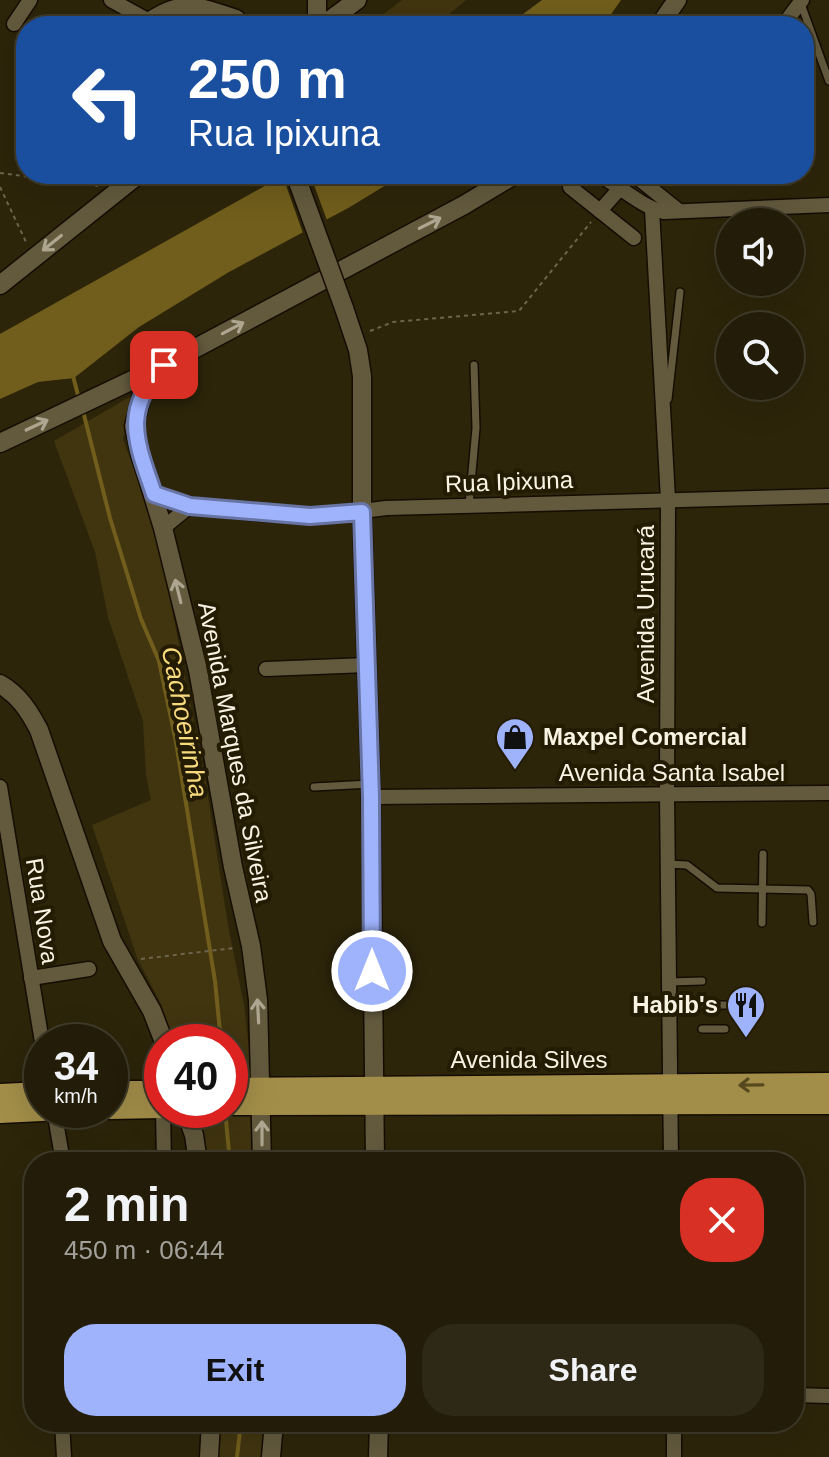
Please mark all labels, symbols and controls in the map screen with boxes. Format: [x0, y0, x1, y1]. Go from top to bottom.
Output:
text: 250 m [188, 47, 347, 110]
icon: left [56, 48, 160, 152]
text: Rua Ipixuna [188, 113, 380, 154]
map controls [716, 208, 804, 400]
button: sound [716, 208, 804, 296]
one-way arrow [418, 215, 441, 231]
one-way arrow [42, 234, 62, 252]
button: search [716, 312, 804, 400]
one-way arrow [221, 320, 244, 336]
pin [130, 331, 198, 399]
icon: arrive [142, 343, 186, 387]
one-way arrow [24, 417, 48, 432]
street label: Rua Ipixuna [445, 466, 574, 497]
street label: Avenida Urucará [632, 524, 659, 703]
one-way arrow [170, 579, 185, 604]
street label: Avenida Marques da Silveira [193, 600, 278, 905]
water label: Cachoeirinha [156, 644, 214, 800]
shop icon: Maxpel Comercial [494, 716, 536, 771]
place label: Maxpel Comercial [543, 723, 747, 750]
street label: Avenida Santa Isabel [559, 759, 785, 786]
street label: Rua Nova [21, 856, 64, 966]
position arrow [330, 929, 414, 1013]
restaurant icon: Habib's [725, 984, 767, 1039]
place label: Habib's [632, 991, 718, 1018]
one-way arrow [251, 998, 266, 1025]
speed limit sign: 40 [144, 1024, 248, 1128]
text: 34 [54, 1044, 98, 1088]
street label: Avenida Silves [451, 1046, 607, 1073]
one-way arrow [738, 1077, 765, 1093]
text: km/h [54, 1085, 98, 1107]
one-way arrow [254, 1120, 270, 1147]
text: 2 min [64, 1178, 189, 1231]
button: close [680, 1178, 764, 1262]
text: 450 m · 06:44 [64, 1235, 224, 1265]
button: Exit [64, 1324, 406, 1416]
button: Share [422, 1324, 764, 1416]

